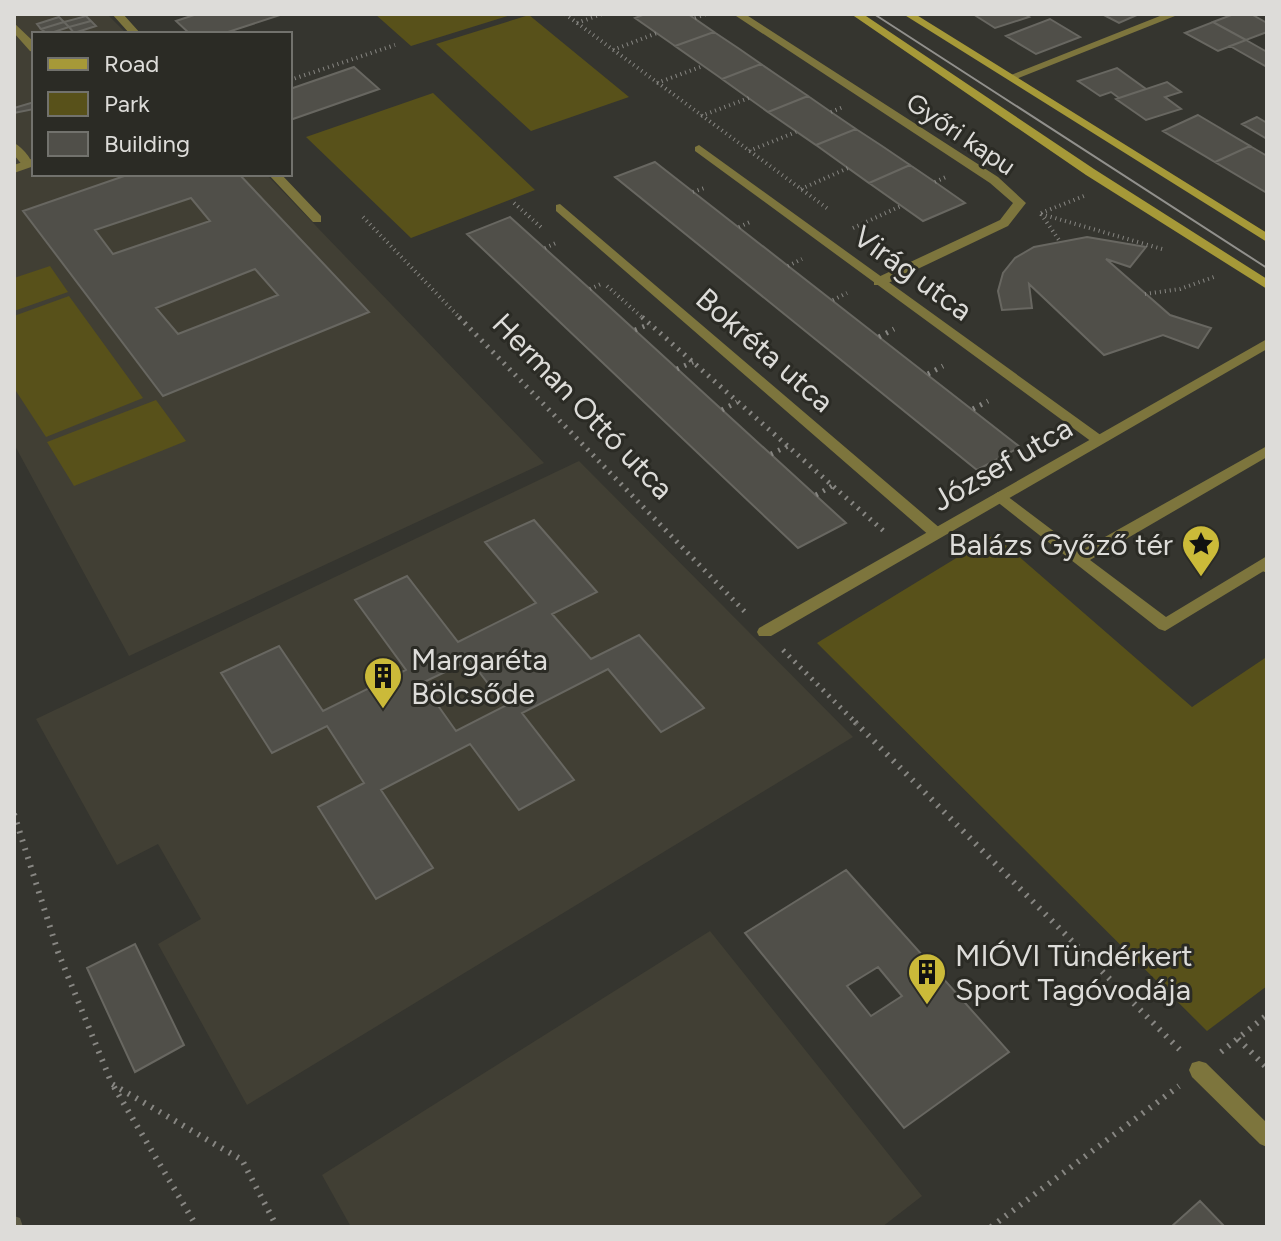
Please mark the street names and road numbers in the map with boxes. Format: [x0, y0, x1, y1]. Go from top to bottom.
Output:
street label: Győri kapu [900, 86, 1022, 182]
street label: Virág utca [846, 218, 980, 328]
street label: Bokréta utca [689, 280, 841, 420]
street label: Herman Ottó utca [485, 305, 681, 507]
street label: József utca [925, 409, 1079, 519]

